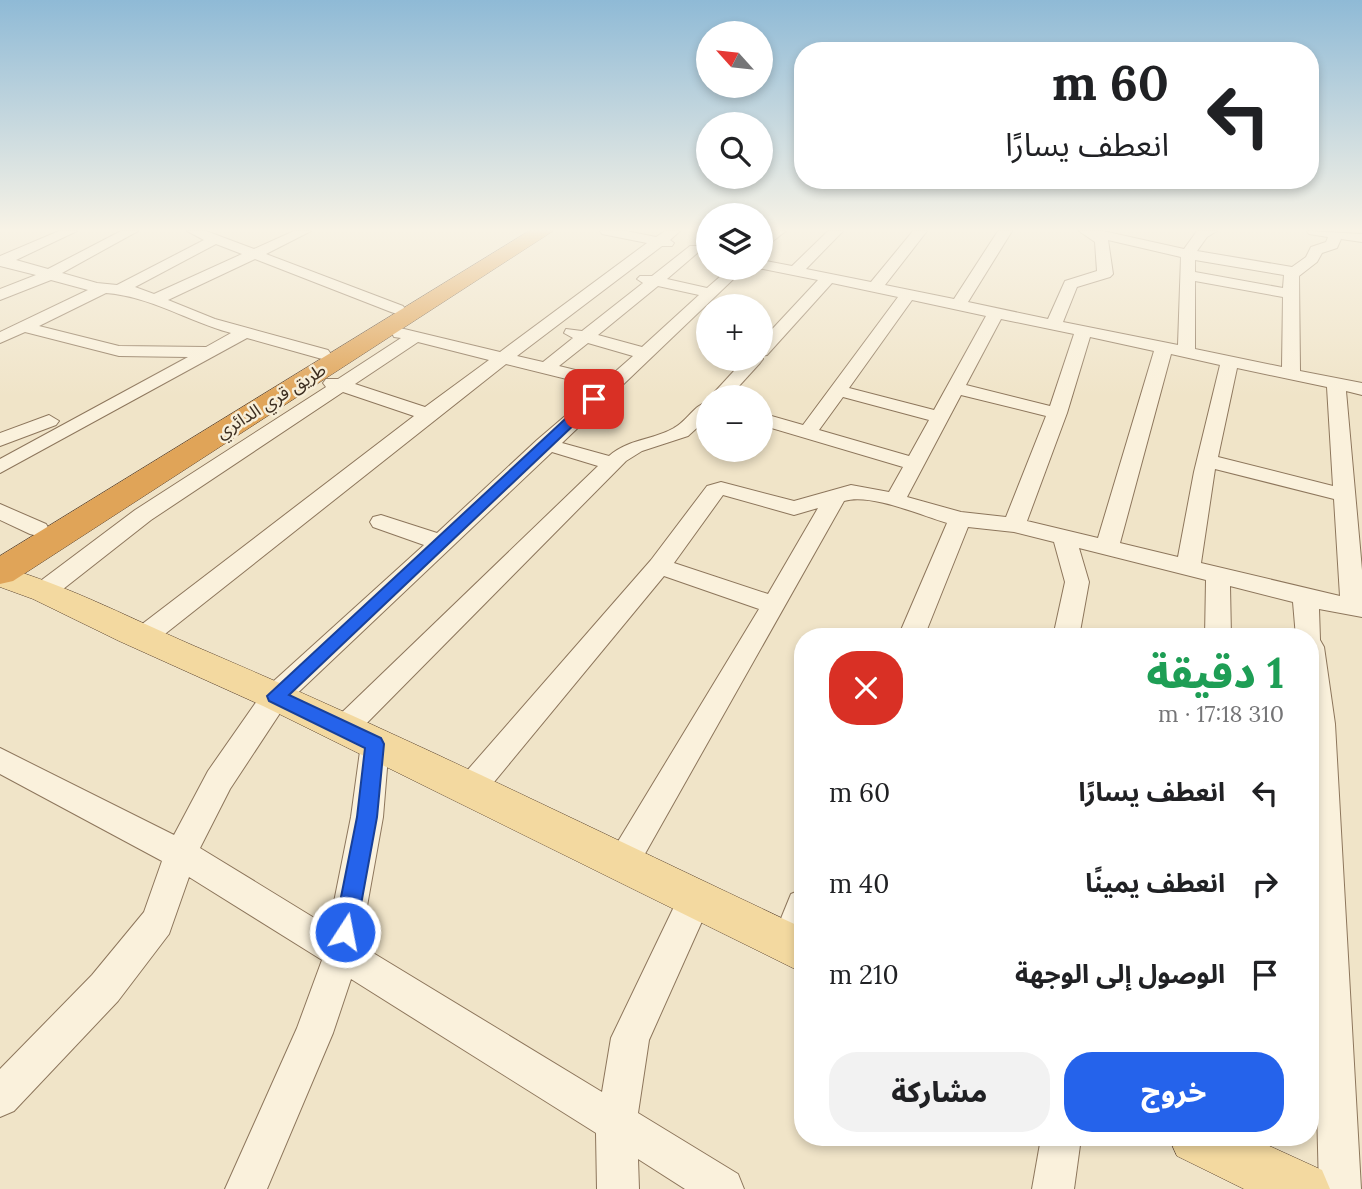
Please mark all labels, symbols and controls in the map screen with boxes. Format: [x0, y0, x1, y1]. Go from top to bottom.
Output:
north arrow [696, 21, 774, 98]
map controls [696, 21, 773, 462]
text: 60 m [1052, 51, 1169, 113]
icon: left [1193, 70, 1284, 161]
button: search [696, 112, 773, 189]
text: انعطف يسارًا [1005, 124, 1169, 165]
button: layers [696, 203, 773, 280]
button: + [696, 294, 773, 371]
street label: طريق قري الدائري [211, 358, 331, 445]
pin [564, 369, 624, 429]
icon: arrive [575, 380, 613, 418]
button: − [696, 385, 773, 462]
text: 1 دقيقة [1146, 646, 1284, 700]
button: close [829, 651, 903, 725]
text: 310 m · 17:18 [1158, 699, 1284, 728]
icon: left [1246, 774, 1284, 812]
text: انعطف يسارًا [1078, 775, 1225, 808]
text: 60 m [829, 776, 890, 809]
icon: right [1246, 865, 1284, 903]
text: انعطف يمينًا [1085, 866, 1225, 899]
text: 40 m [829, 867, 889, 900]
position arrow [308, 895, 382, 969]
icon: arrive [1246, 956, 1284, 994]
text: الوصول إلى الوجهة [1015, 957, 1225, 990]
text: 210 m [829, 958, 899, 991]
button: مشاركة [829, 1052, 1050, 1132]
button: خروج [1064, 1052, 1284, 1132]

